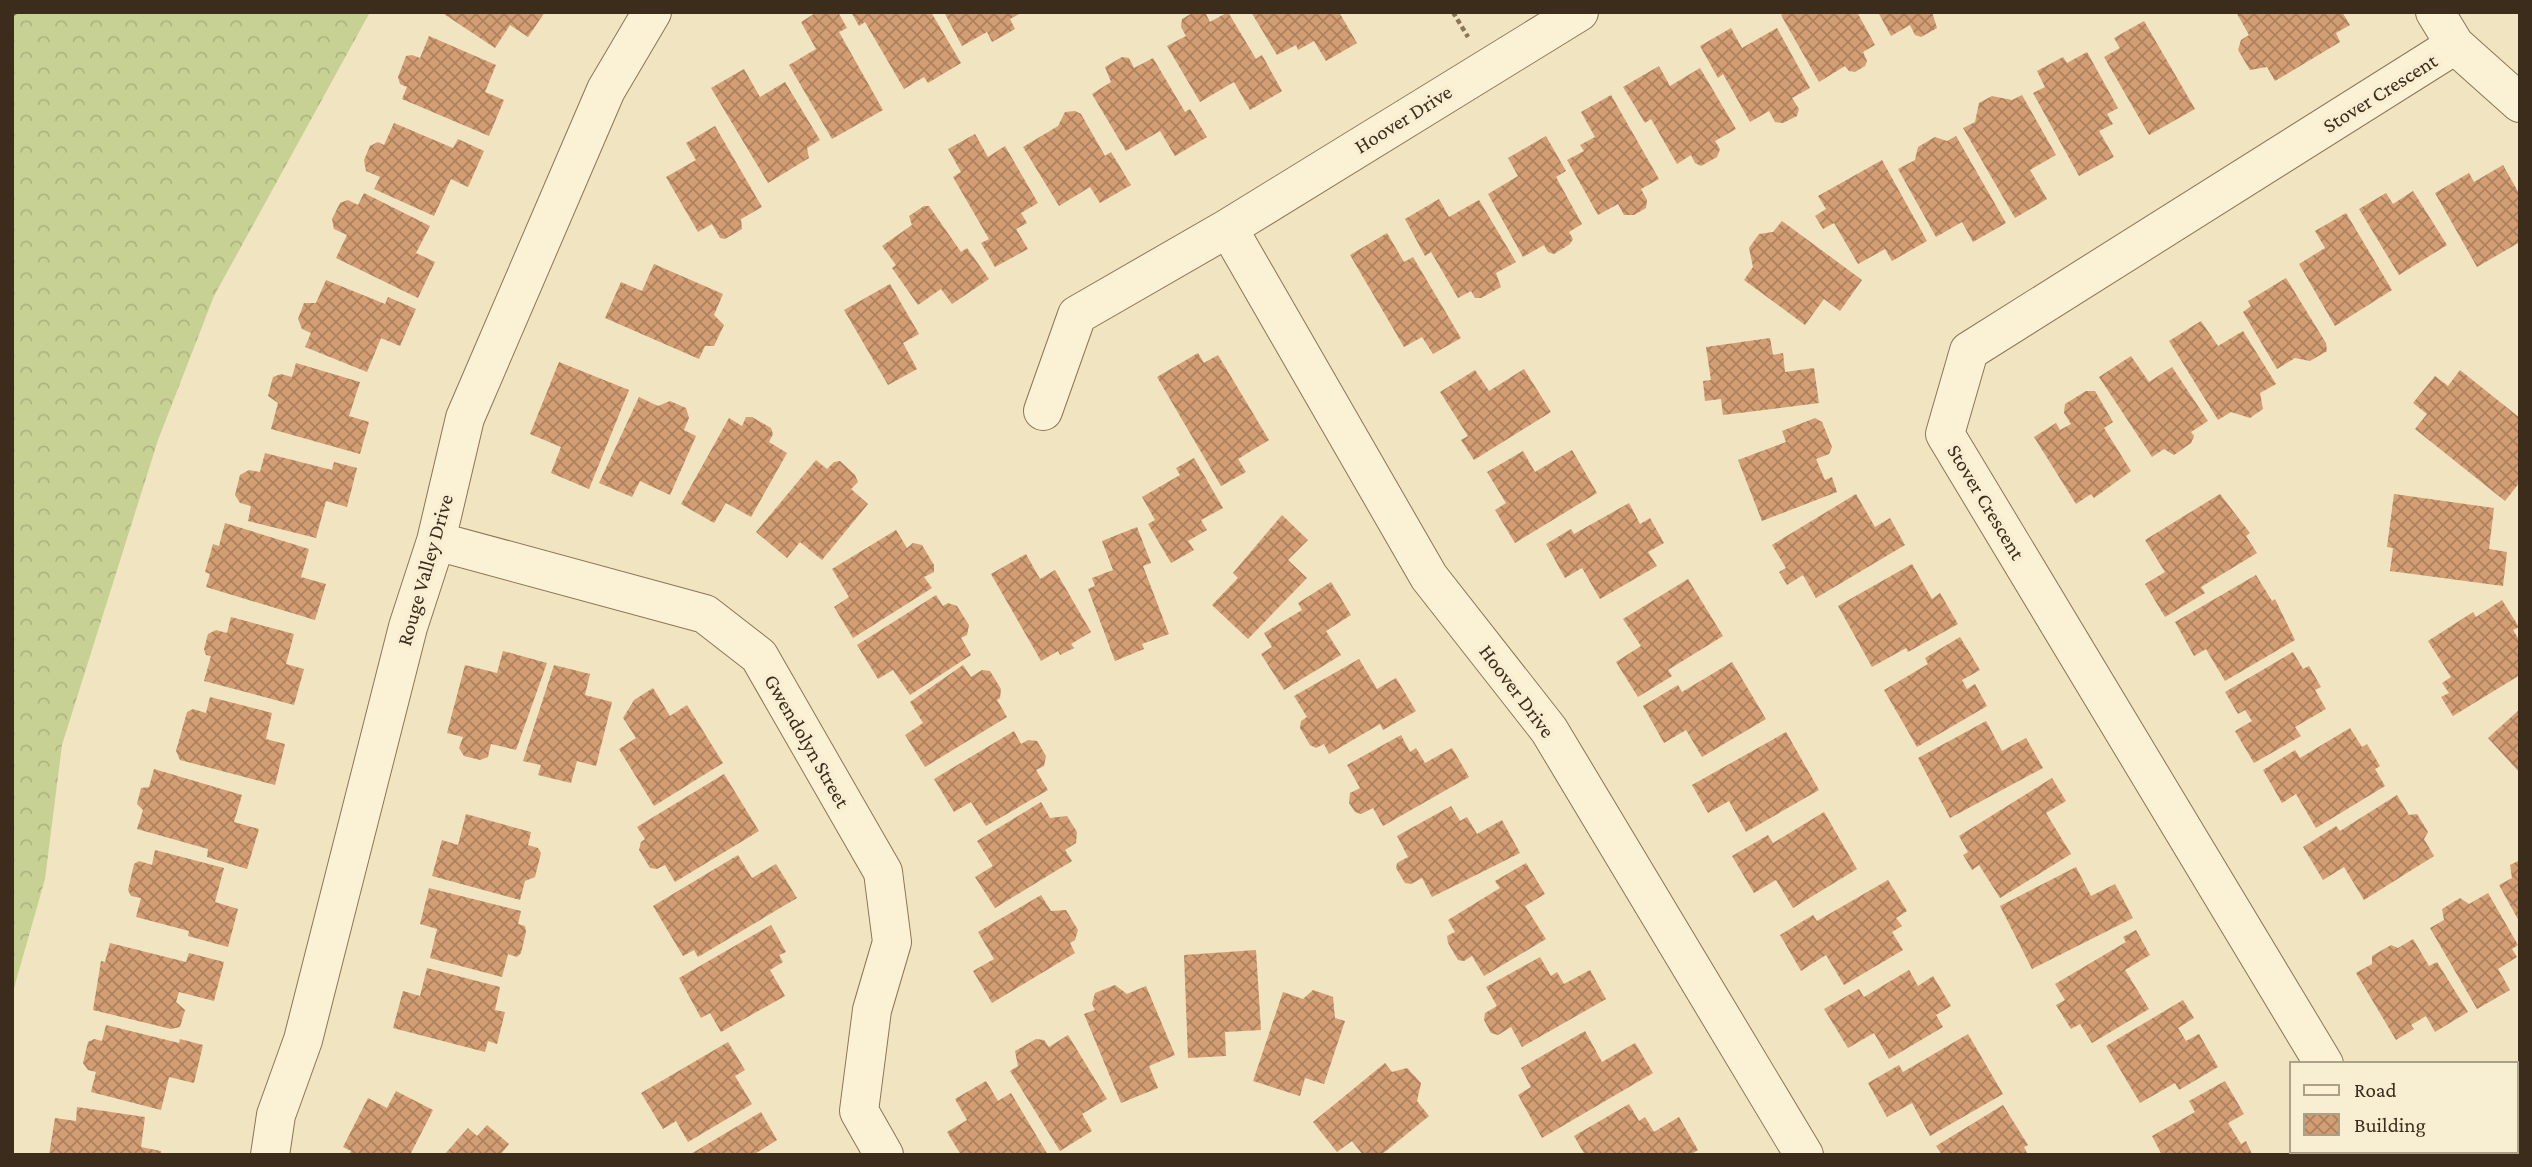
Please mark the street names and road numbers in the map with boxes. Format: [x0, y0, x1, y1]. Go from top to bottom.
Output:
street label: Stover Crescent [2318, 48, 2442, 138]
street label: Hoover Drive [1350, 80, 1456, 158]
street label: Stover Crescent [1942, 440, 2030, 565]
street label: Rouge Valley Drive [392, 492, 458, 648]
street label: Hoover Drive [1474, 640, 1560, 742]
street label: Gwendolyn Street [759, 670, 855, 813]

